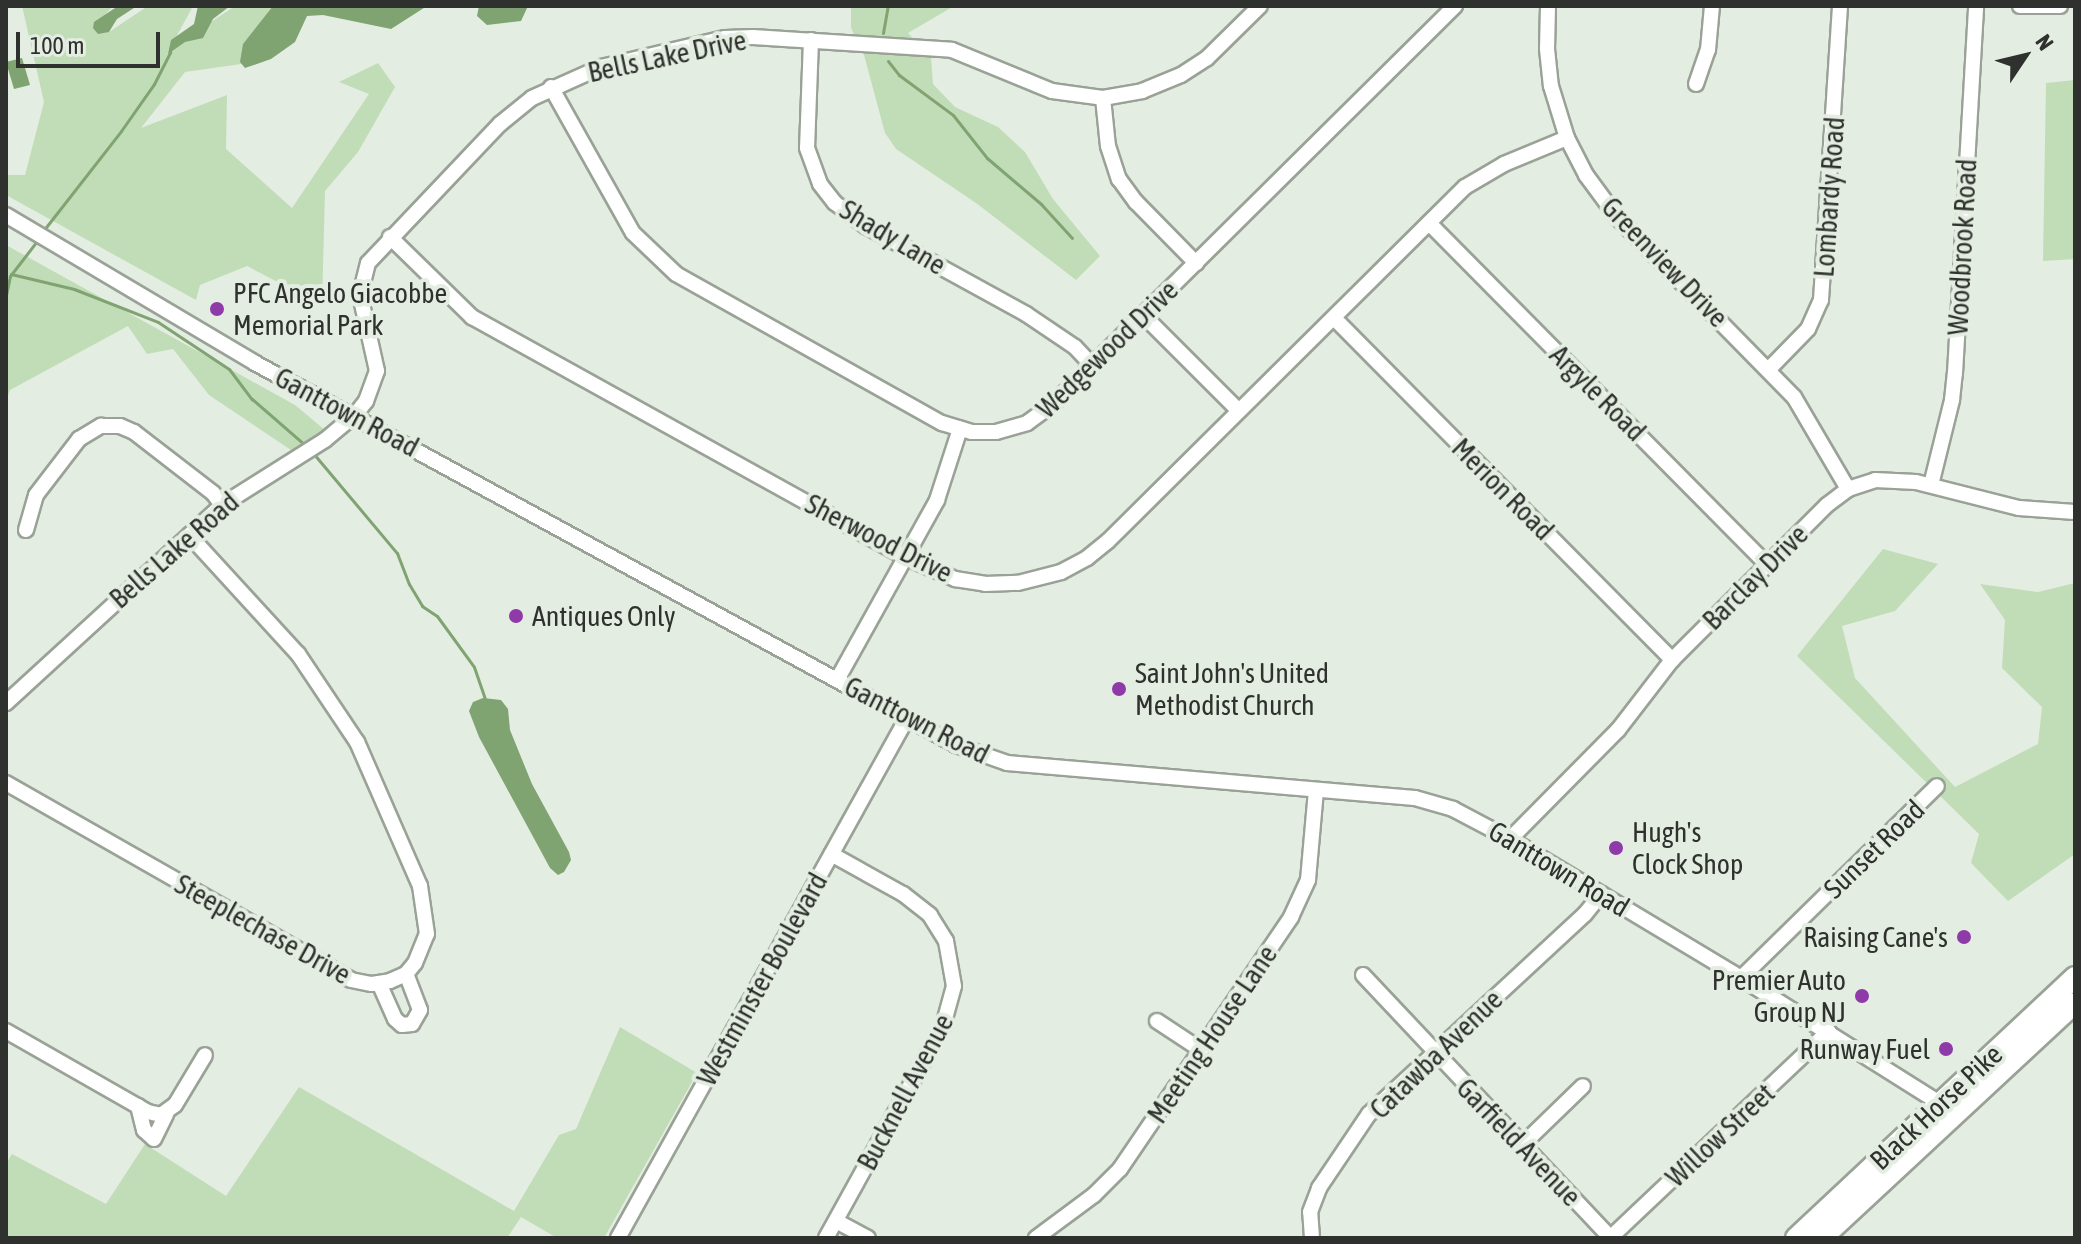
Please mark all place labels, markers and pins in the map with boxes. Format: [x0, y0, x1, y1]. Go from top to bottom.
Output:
place label: PFC Angelo Giacobbe Memorial Park [233, 276, 447, 342]
marker: PFC Angelo Giacobbe Memorial Park [208, 300, 226, 318]
place label: Antiques Only [532, 599, 676, 633]
marker: Antiques Only [507, 607, 525, 625]
place label: Saint John's United Methodist Church [1135, 656, 1329, 722]
marker: Saint John's United Methodist Church [1110, 680, 1128, 698]
place label: Hugh's Clock Shop [1632, 815, 1743, 881]
marker: Hugh's Clock Shop [1607, 839, 1625, 857]
place label: Raising Cane's [1803, 920, 1948, 954]
marker: Raising Cane's [1955, 928, 1973, 946]
place label: Premier Auto Group NJ [1712, 963, 1846, 1029]
marker: Premier Auto Group NJ [1853, 987, 1871, 1005]
place label: Runway Fuel [1799, 1032, 1930, 1066]
marker: Runway Fuel [1937, 1040, 1955, 1058]

